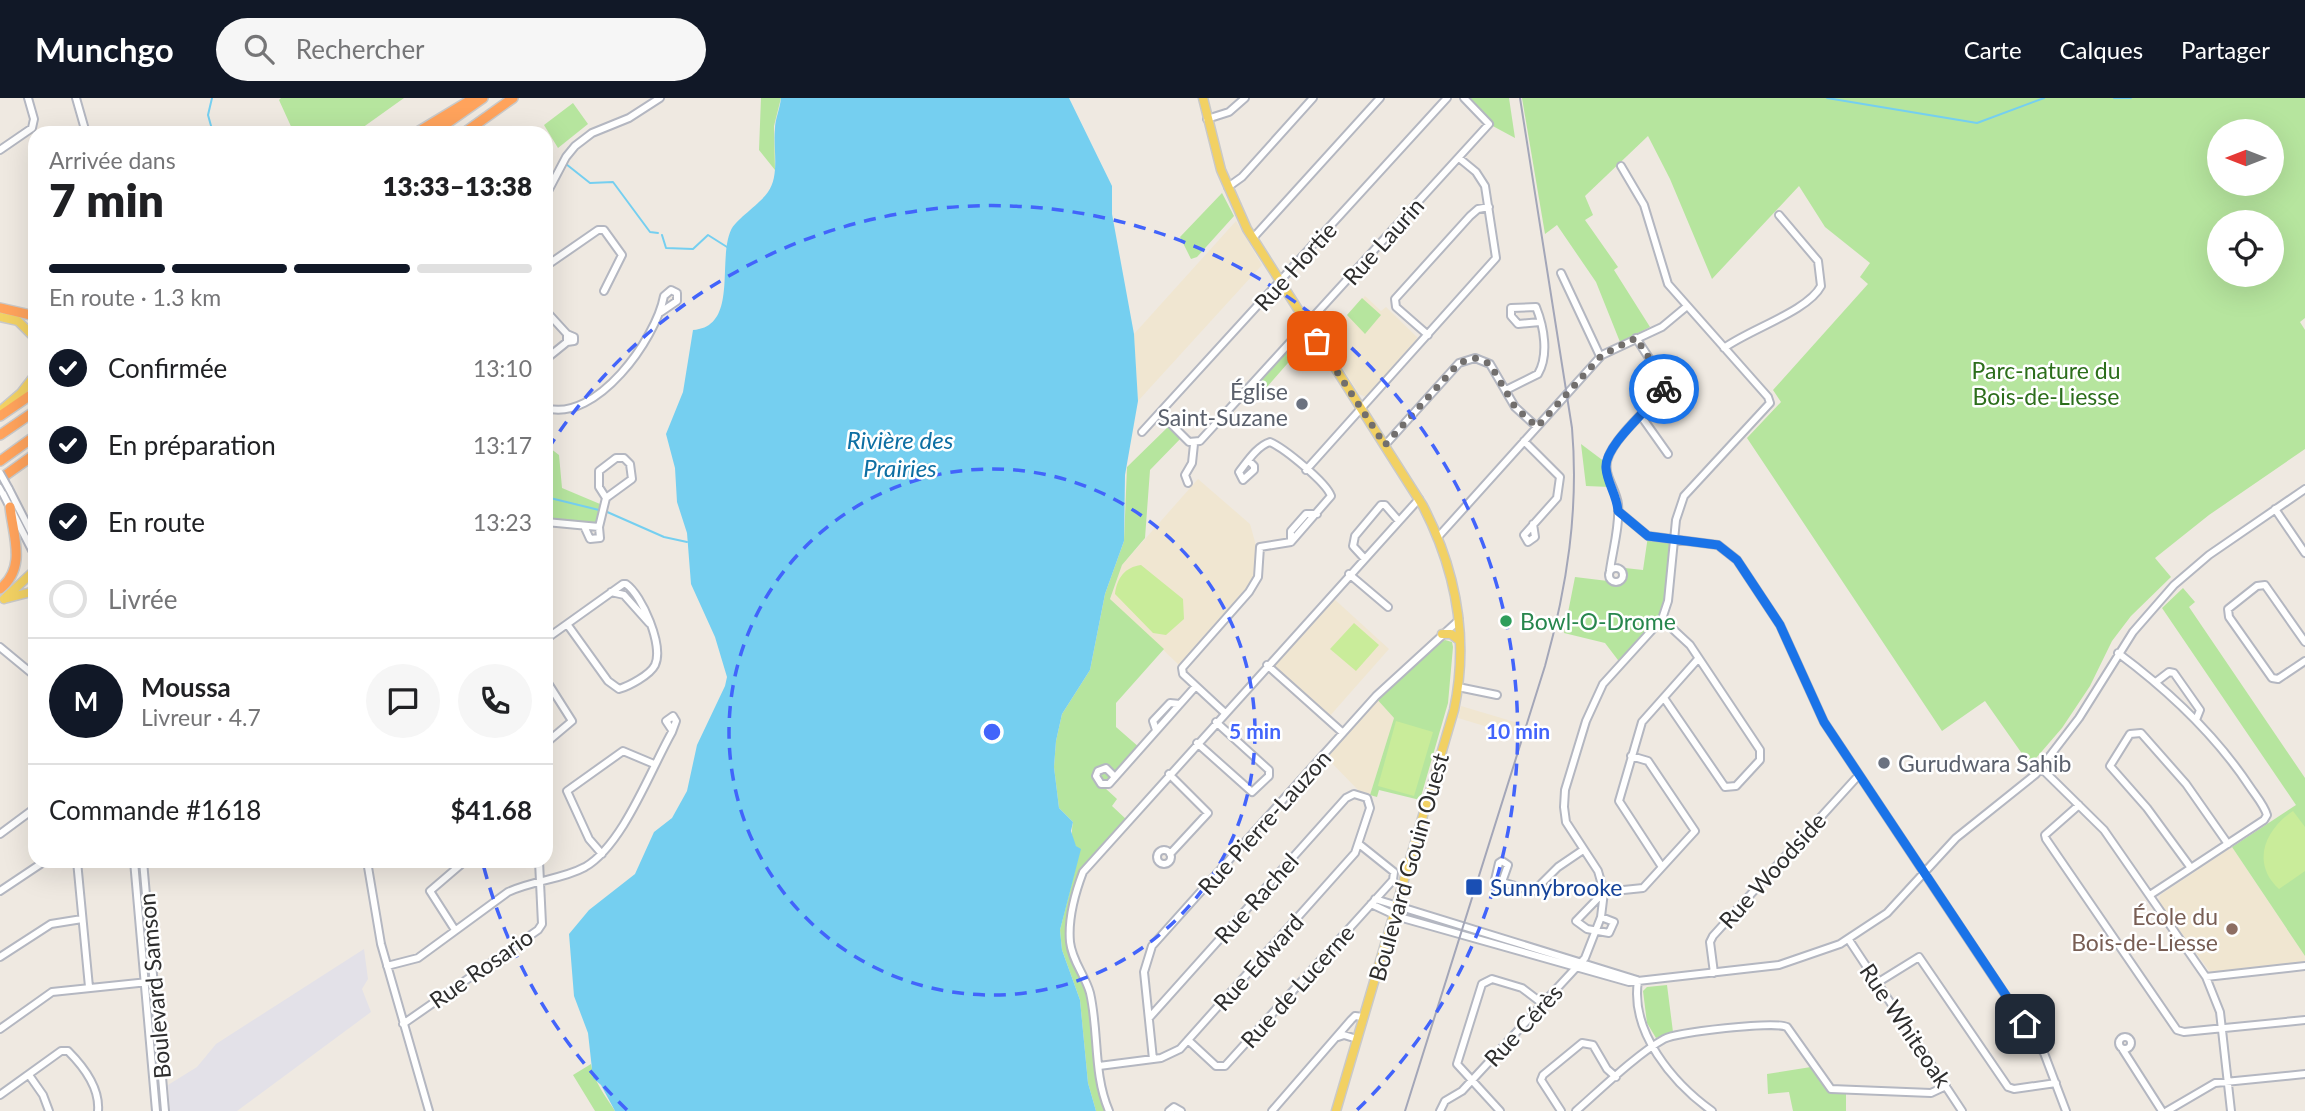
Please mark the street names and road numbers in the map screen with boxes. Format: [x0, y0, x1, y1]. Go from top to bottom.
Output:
street label: Rue Laurin [1337, 192, 1429, 290]
street label: Rue Hortie [1248, 216, 1342, 316]
street label: Rue Pierre-Lauzon [1192, 744, 1336, 900]
street label: Boulevard Gouin Ouest [1362, 749, 1454, 984]
street label: Rue Woodside [1713, 806, 1831, 934]
street label: Rue Rachel [1208, 847, 1304, 949]
street label: Boulevard Samson [132, 892, 176, 1080]
street label: Rue Edward [1207, 908, 1309, 1016]
street label: Rue de Lucerne [1234, 919, 1360, 1053]
street label: Rue Rosario [424, 922, 538, 1014]
street label: Rue Whiteoak [1854, 958, 1958, 1092]
street label: Rue Cérès [1478, 978, 1568, 1072]

